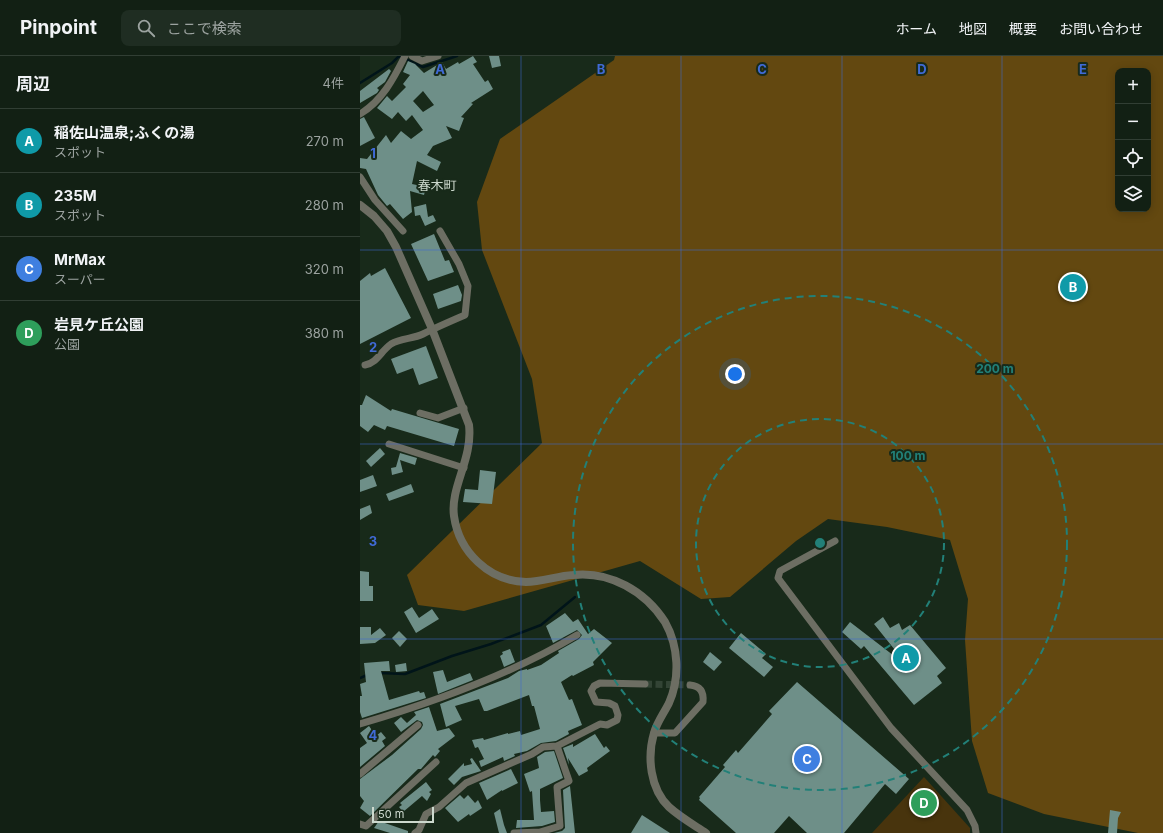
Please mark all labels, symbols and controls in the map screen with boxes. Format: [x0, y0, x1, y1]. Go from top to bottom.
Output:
search box [121, 10, 401, 46]
text: Pinpoint [20, 16, 97, 39]
icon: search [135, 17, 157, 39]
text: ここで検索 [167, 19, 242, 38]
text: ホーム [895, 20, 937, 37]
text: 地図 [959, 20, 987, 37]
text: 概要 [1009, 20, 1037, 37]
text: お問い合わせ [1059, 20, 1143, 37]
text: A [435, 61, 445, 77]
text: B [597, 61, 606, 77]
text: C [757, 61, 767, 77]
text: D [917, 61, 927, 77]
text: E [1079, 61, 1087, 77]
map controls [1115, 68, 1151, 212]
button: + [1115, 68, 1151, 104]
text: 周辺 [16, 74, 50, 94]
text: 4件 [323, 75, 344, 91]
button: − [1115, 104, 1151, 140]
text: 稲佐山温泉;ふくの湯 [54, 123, 194, 142]
text: A [24, 133, 34, 149]
text: 270 m [306, 133, 344, 149]
button: locate [1115, 140, 1151, 176]
text: スポット [54, 144, 106, 160]
text: 1 [370, 145, 376, 161]
button: layers [1115, 176, 1151, 212]
district label: 春木町 [417, 177, 457, 193]
text: 235M [54, 186, 97, 205]
text: B [25, 197, 33, 213]
text: 280 m [305, 197, 344, 213]
text: スポット [54, 207, 106, 223]
text: MrMax [54, 250, 106, 269]
text: C [24, 261, 34, 277]
text: 320 m [305, 261, 344, 277]
text: スーパー [54, 271, 106, 287]
pin: B [1060, 272, 1086, 302]
text: 岩見ケ丘公園 [54, 315, 144, 334]
text: D [24, 325, 34, 341]
text: 380 m [305, 325, 344, 341]
text: 公園 [54, 336, 80, 352]
text: 2 [369, 339, 377, 355]
text: 200 m [976, 361, 1014, 376]
your location [725, 364, 745, 384]
text: 100 m [890, 448, 926, 463]
text: 3 [369, 533, 377, 549]
centre of rings [813, 536, 827, 550]
pin: A [893, 643, 919, 673]
text: 4 [369, 727, 378, 743]
pin: C [794, 744, 820, 774]
pin: D [911, 788, 937, 818]
scale bar [372, 805, 434, 824]
text: 50 m [378, 807, 404, 821]

